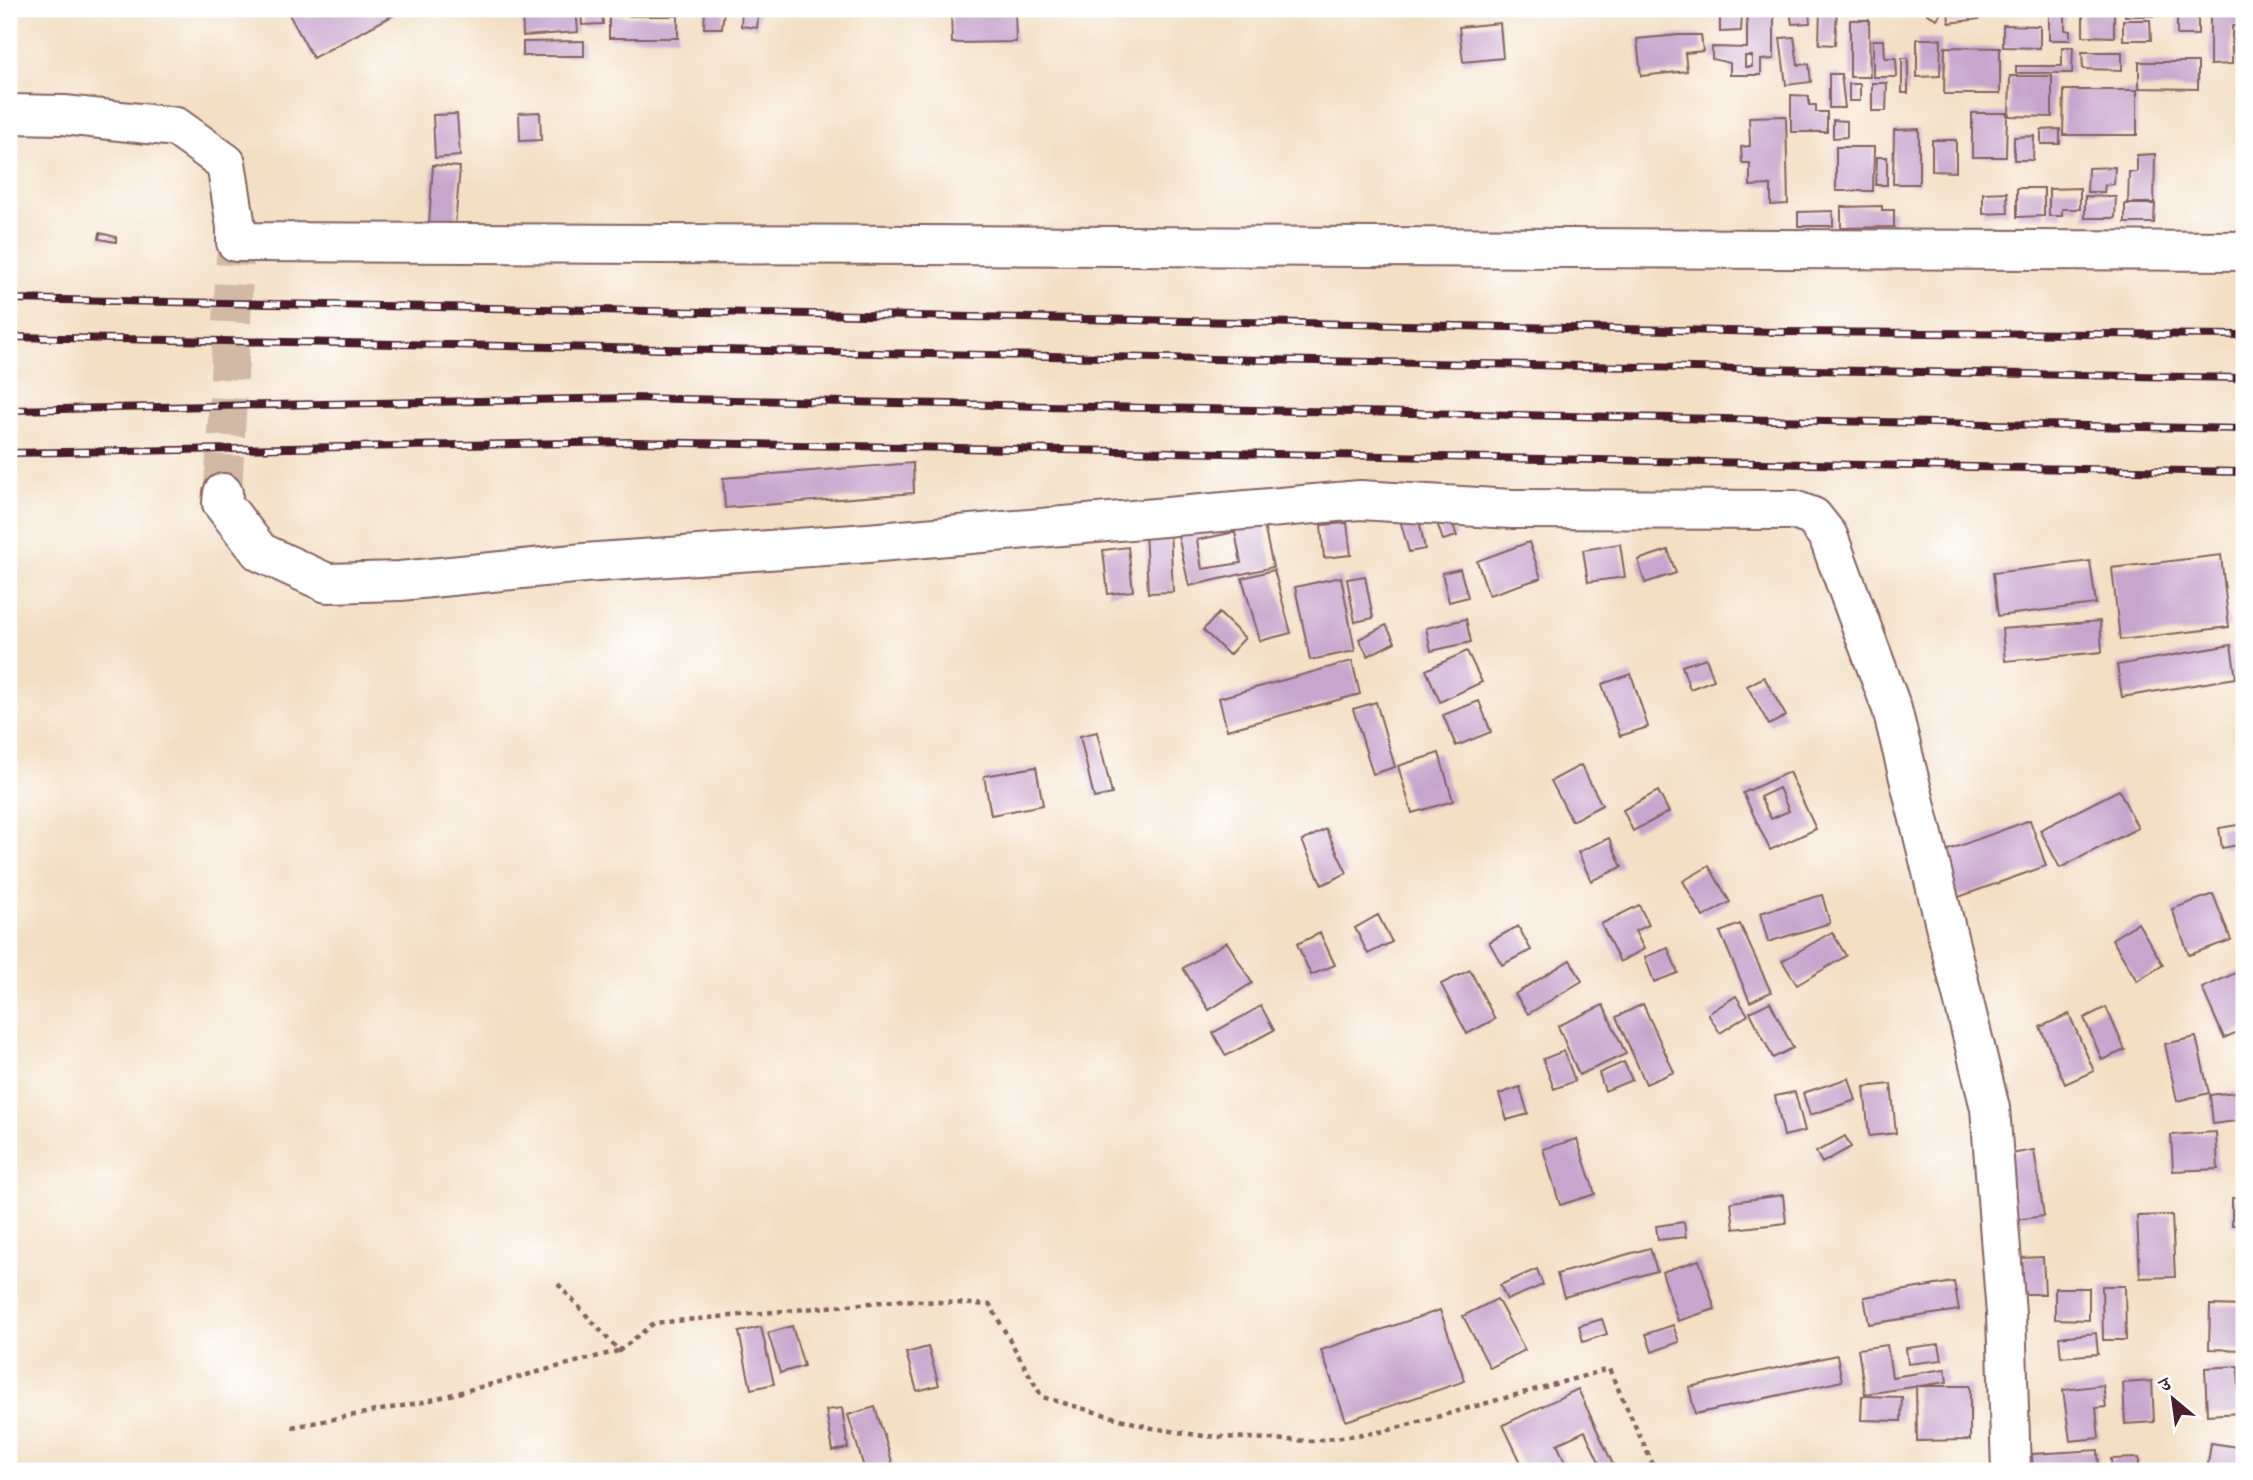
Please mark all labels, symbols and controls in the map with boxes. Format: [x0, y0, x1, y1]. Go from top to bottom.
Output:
north arrow [2138, 1364, 2208, 1434]
text: उ [2154, 1372, 2176, 1398]

